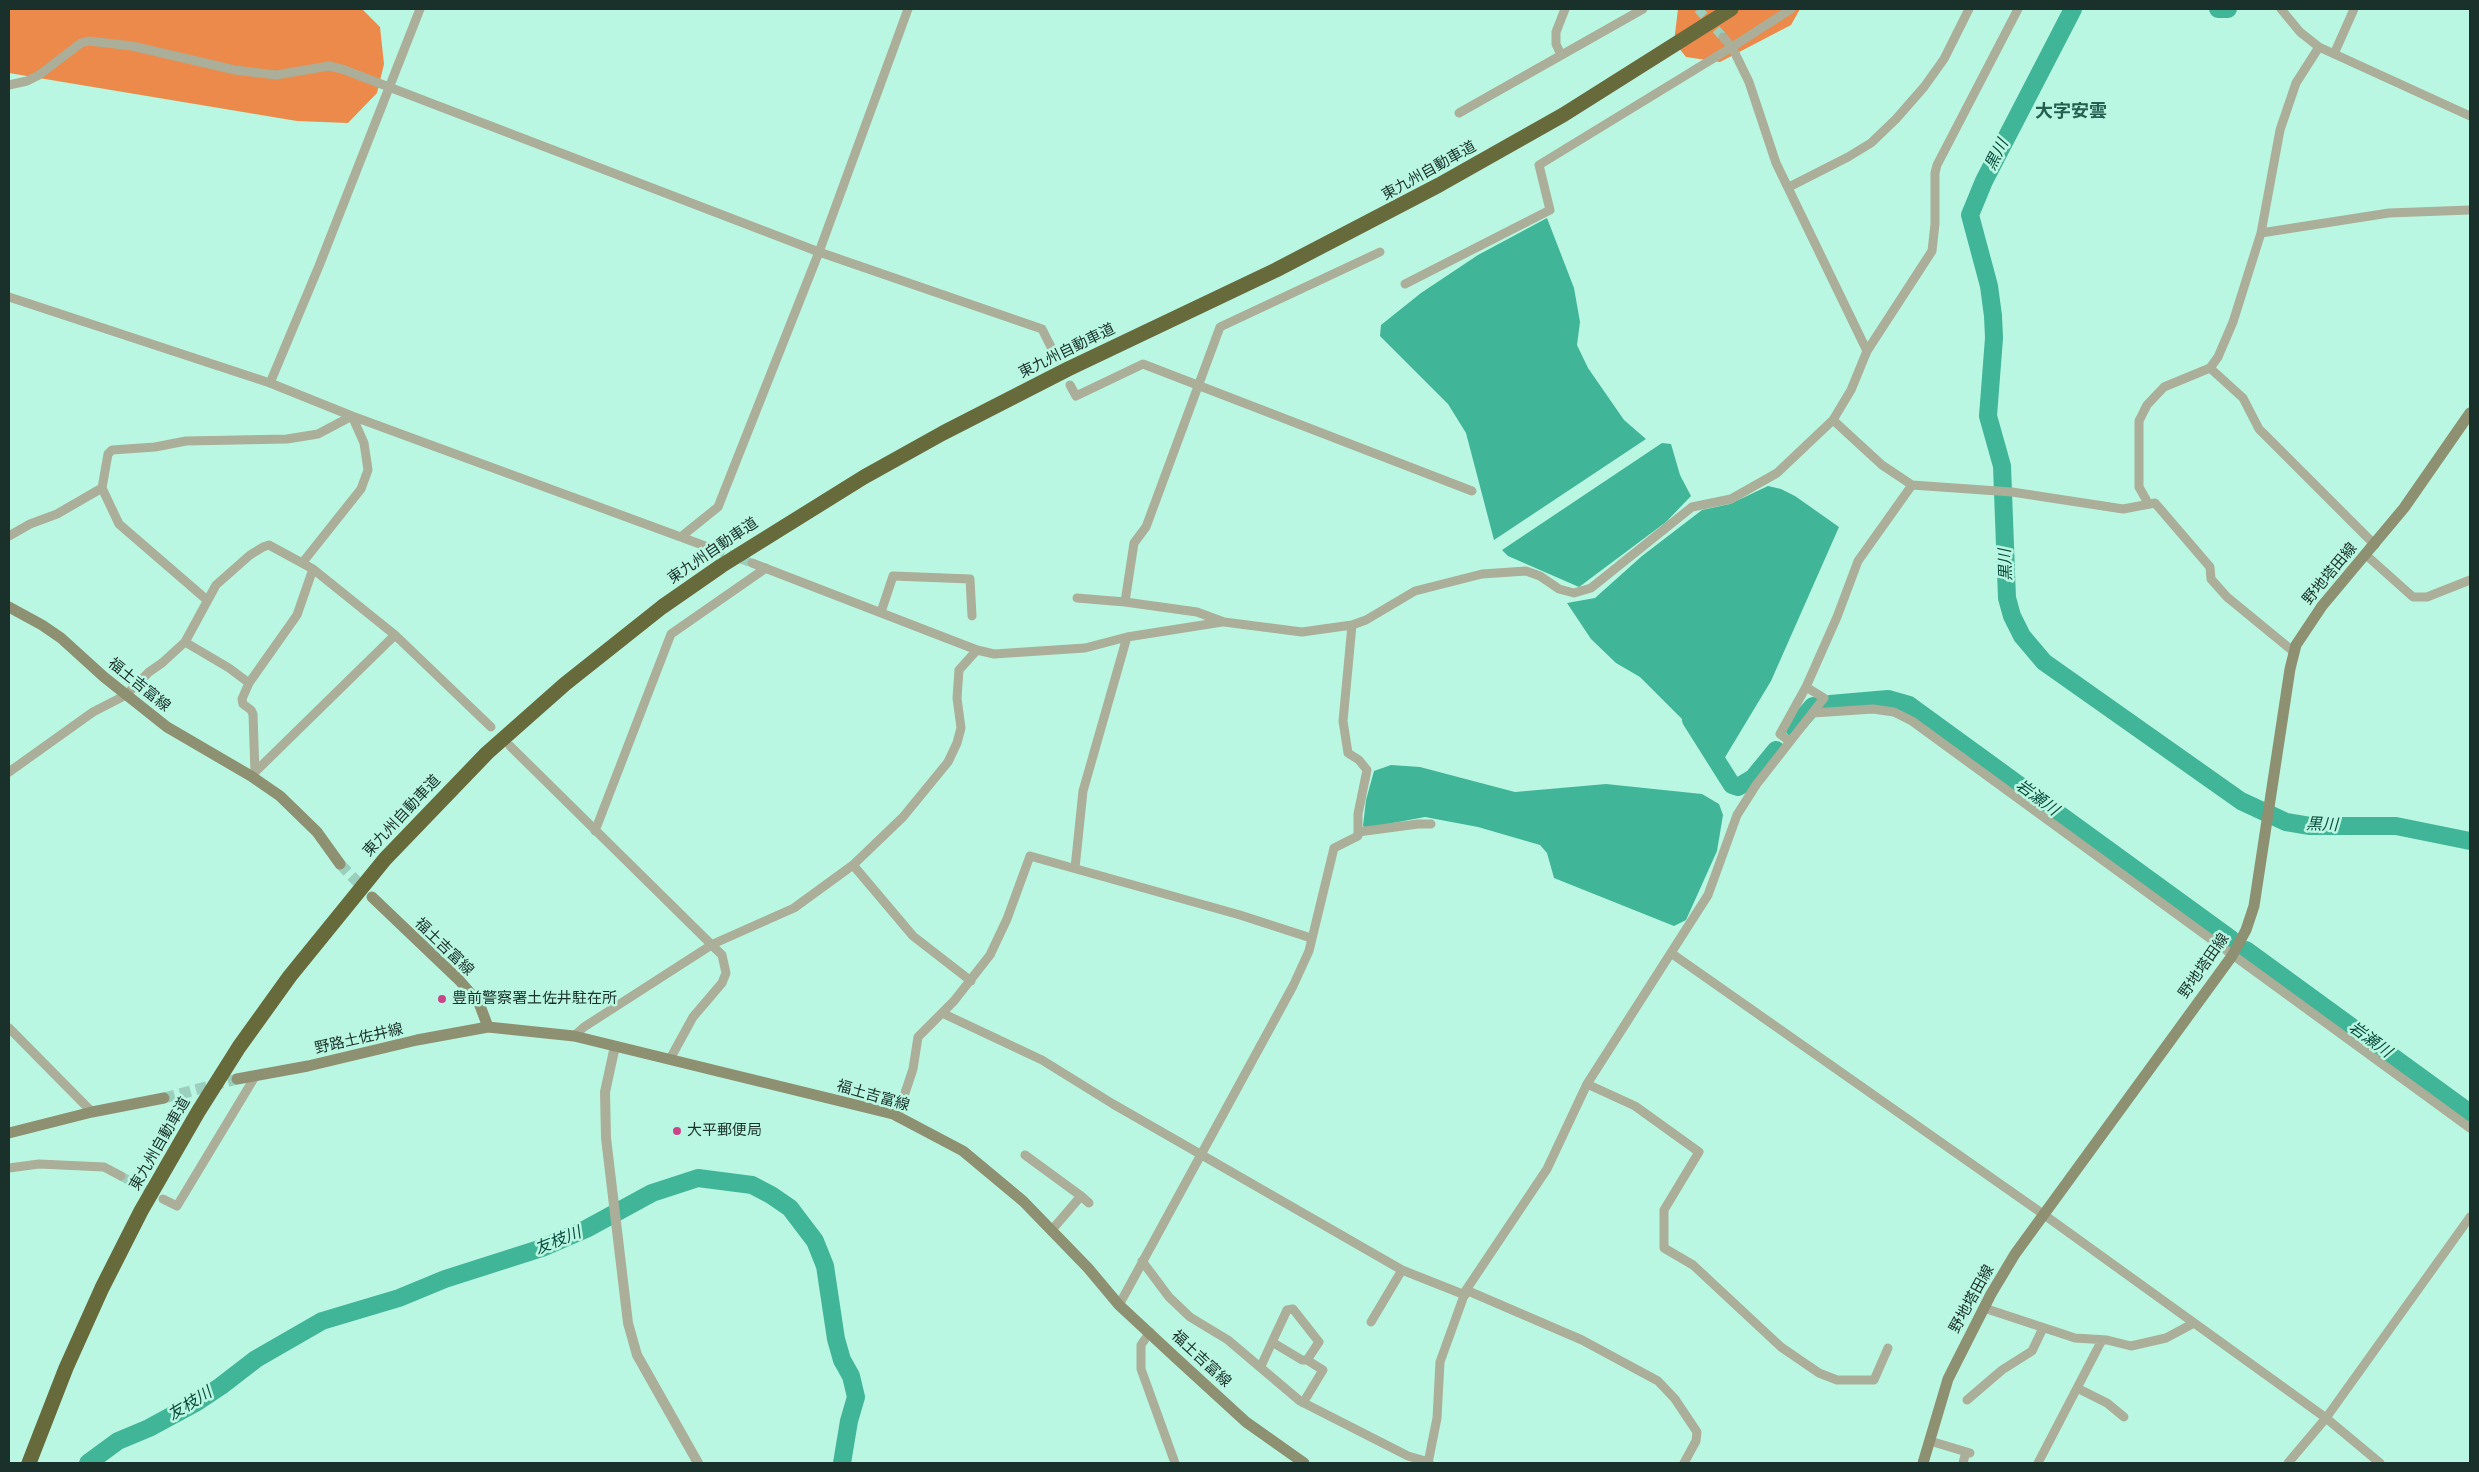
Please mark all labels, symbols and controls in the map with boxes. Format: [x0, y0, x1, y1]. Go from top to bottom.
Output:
district label: 大字安雲 [2035, 101, 2107, 123]
water label: 黒川 [1981, 136, 2013, 174]
street label: 東九州自動車道 [1379, 138, 1479, 204]
street label: 東九州自動車道 [1016, 320, 1118, 382]
street label: 東九州自動車道 [664, 514, 762, 588]
street label: 野地塔田線 [2299, 539, 2361, 609]
water label: 黒川 [1996, 549, 2016, 581]
street label: 福土吉富線 [104, 654, 174, 716]
street label: 東九州自動車道 [360, 771, 444, 861]
water label: 岩瀬川 [2012, 776, 2062, 820]
water label: 黒川 [2306, 815, 2338, 835]
street label: 福土吉富線 [411, 914, 477, 980]
street label: 野地塔田線 [2175, 930, 2233, 1002]
place label: 豊前警察署土佐井駐在所 [452, 990, 617, 1008]
marker: 豊前警察署土佐井駐在所 [436, 993, 448, 1005]
water label: 岩瀬川 [2345, 1018, 2395, 1062]
street label: 野路土佐井線 [313, 1020, 405, 1058]
street label: 福土吉富線 [834, 1077, 912, 1115]
street label: 東九州自動車道 [126, 1094, 194, 1194]
place label: 大平郵便局 [687, 1122, 762, 1140]
marker: 大平郵便局 [671, 1125, 683, 1137]
water label: 友枝川 [532, 1223, 584, 1259]
street label: 野地塔田線 [1946, 1262, 1998, 1336]
street label: 福土吉富線 [1167, 1327, 1235, 1391]
water label: 友枝川 [165, 1383, 215, 1425]

